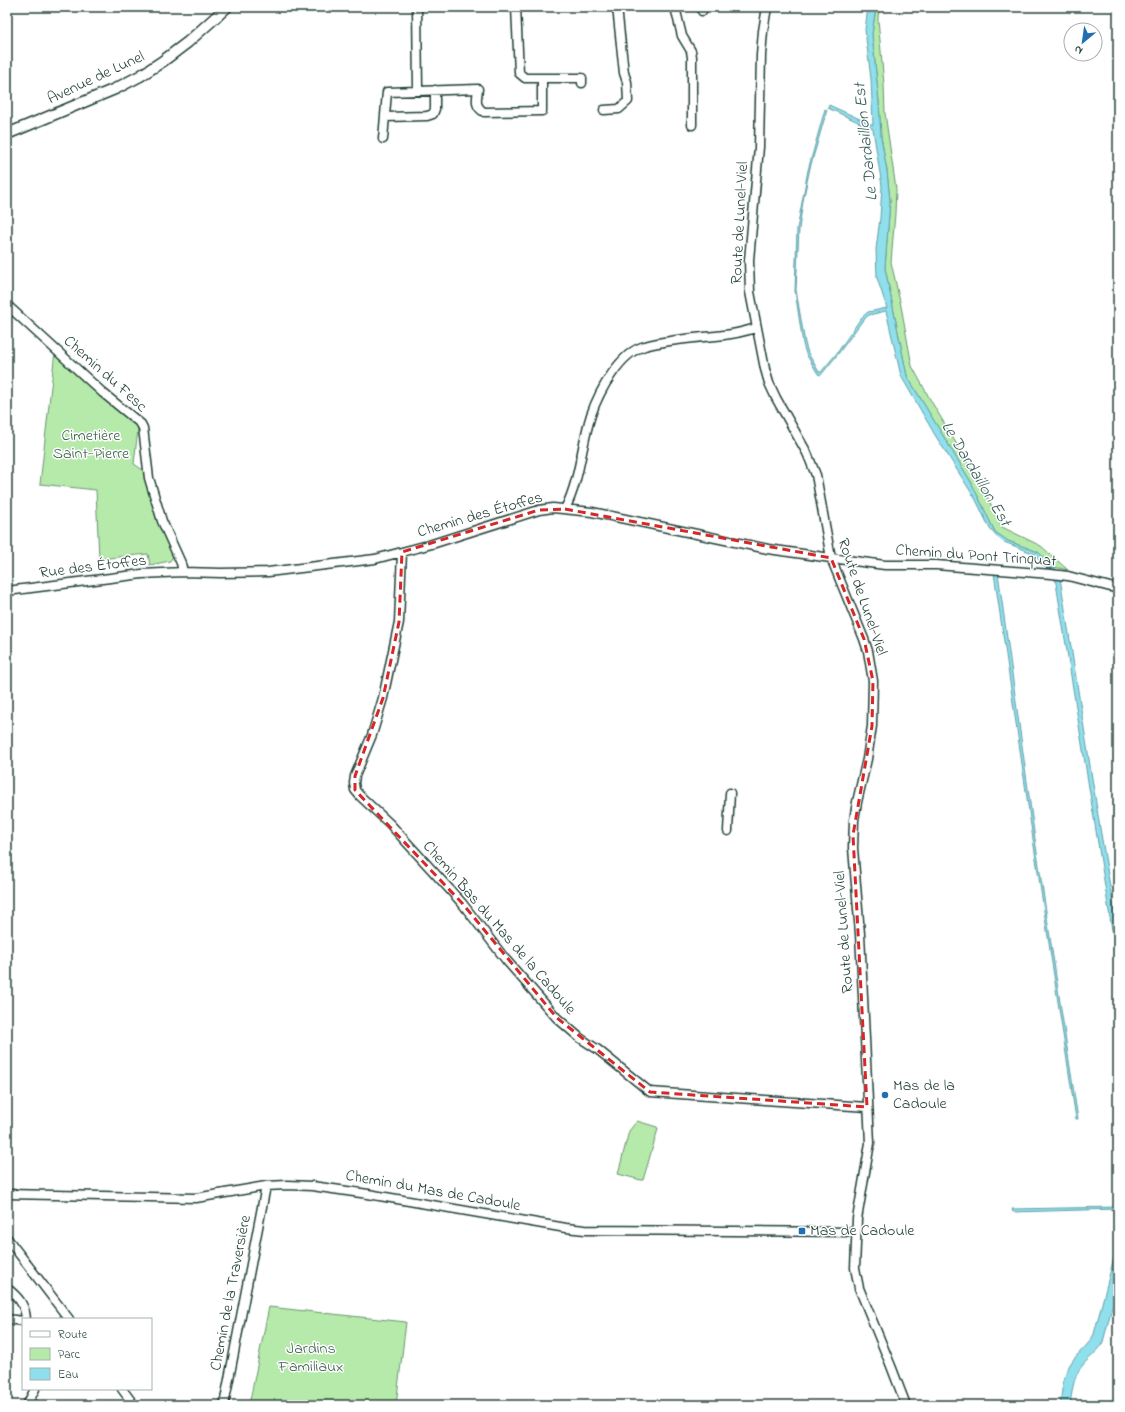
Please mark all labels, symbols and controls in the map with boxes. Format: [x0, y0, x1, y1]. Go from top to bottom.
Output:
north arrow [1063, 22, 1103, 62]
text: N [1072, 41, 1086, 59]
street label: Avenue de Lunel [43, 45, 149, 111]
water label: Le Dardaillon Est [847, 79, 885, 202]
street label: Route de Lunel-Viel [725, 161, 755, 285]
street label: Chemin du Fesc [58, 330, 153, 419]
water label: Le Dardaillon Est [935, 417, 1018, 533]
park label: Cimetière Saint-Pierre [53, 424, 130, 466]
street label: Chemin des Étoffes [415, 486, 545, 544]
street label: Route de Lunel-Viel [831, 535, 893, 659]
street label: Chemin du Pont Trinquat [895, 538, 1058, 574]
street label: Rue des Étoffes [38, 549, 148, 585]
street label: Chemin Bas du Mas de la Cadoule [416, 836, 582, 1021]
street label: Route de Lunel-Viel [828, 870, 860, 994]
place label: Mas de la Cadoule [893, 1074, 955, 1116]
marker: Mas de la Cadoule [880, 1090, 890, 1100]
street label: Chemin du Mas de Cadoule [344, 1164, 523, 1218]
street label: Chemin de la Traversière [204, 1212, 258, 1373]
place label: Mas de Cadoule [810, 1219, 915, 1243]
marker: Mas de Cadoule [797, 1226, 807, 1236]
legend [22, 1318, 152, 1390]
text: Route [58, 1326, 88, 1344]
park label: Jardins Familiaux [278, 1337, 343, 1379]
text: Parc [58, 1346, 80, 1364]
text: Eau [58, 1366, 79, 1384]

